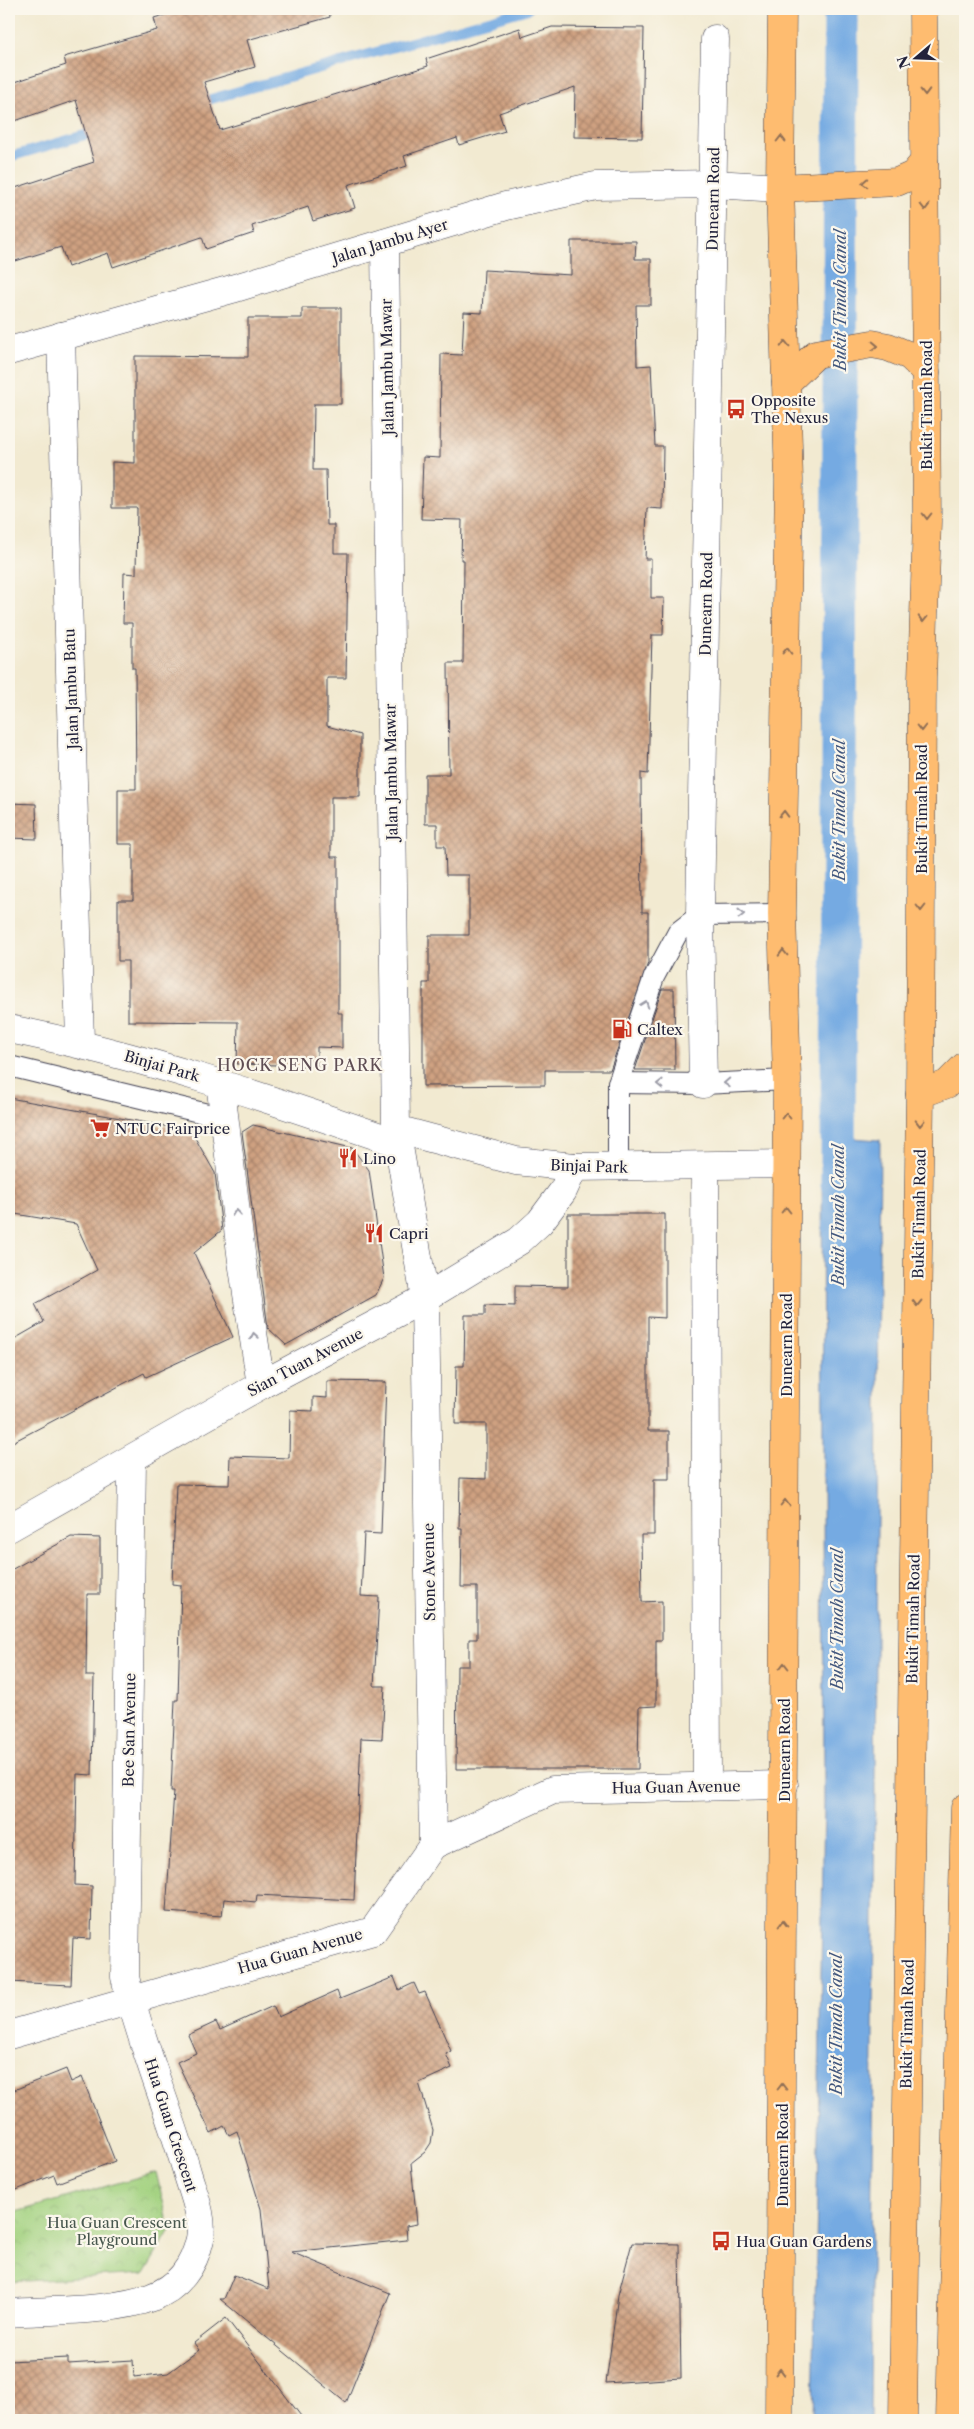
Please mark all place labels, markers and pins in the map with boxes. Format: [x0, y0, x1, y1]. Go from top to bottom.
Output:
place label: Opposite The Nexus [751, 391, 828, 427]
bus stop icon: Opposite The Nexus [725, 398, 747, 420]
fuel station icon: Caltex [611, 1018, 633, 1040]
place label: Caltex [637, 1020, 683, 1039]
supermarket icon: NTUC Fairprice [89, 1117, 111, 1139]
place label: NTUC Fairprice [115, 1119, 230, 1138]
restaurant icon: Lino [337, 1147, 359, 1169]
place label: Lino [363, 1149, 396, 1168]
restaurant icon: Capri [363, 1222, 385, 1244]
place label: Capri [389, 1224, 429, 1243]
bus stop icon: Hua Guan Gardens [710, 2230, 732, 2252]
place label: Hua Guan Gardens [736, 2232, 872, 2251]

